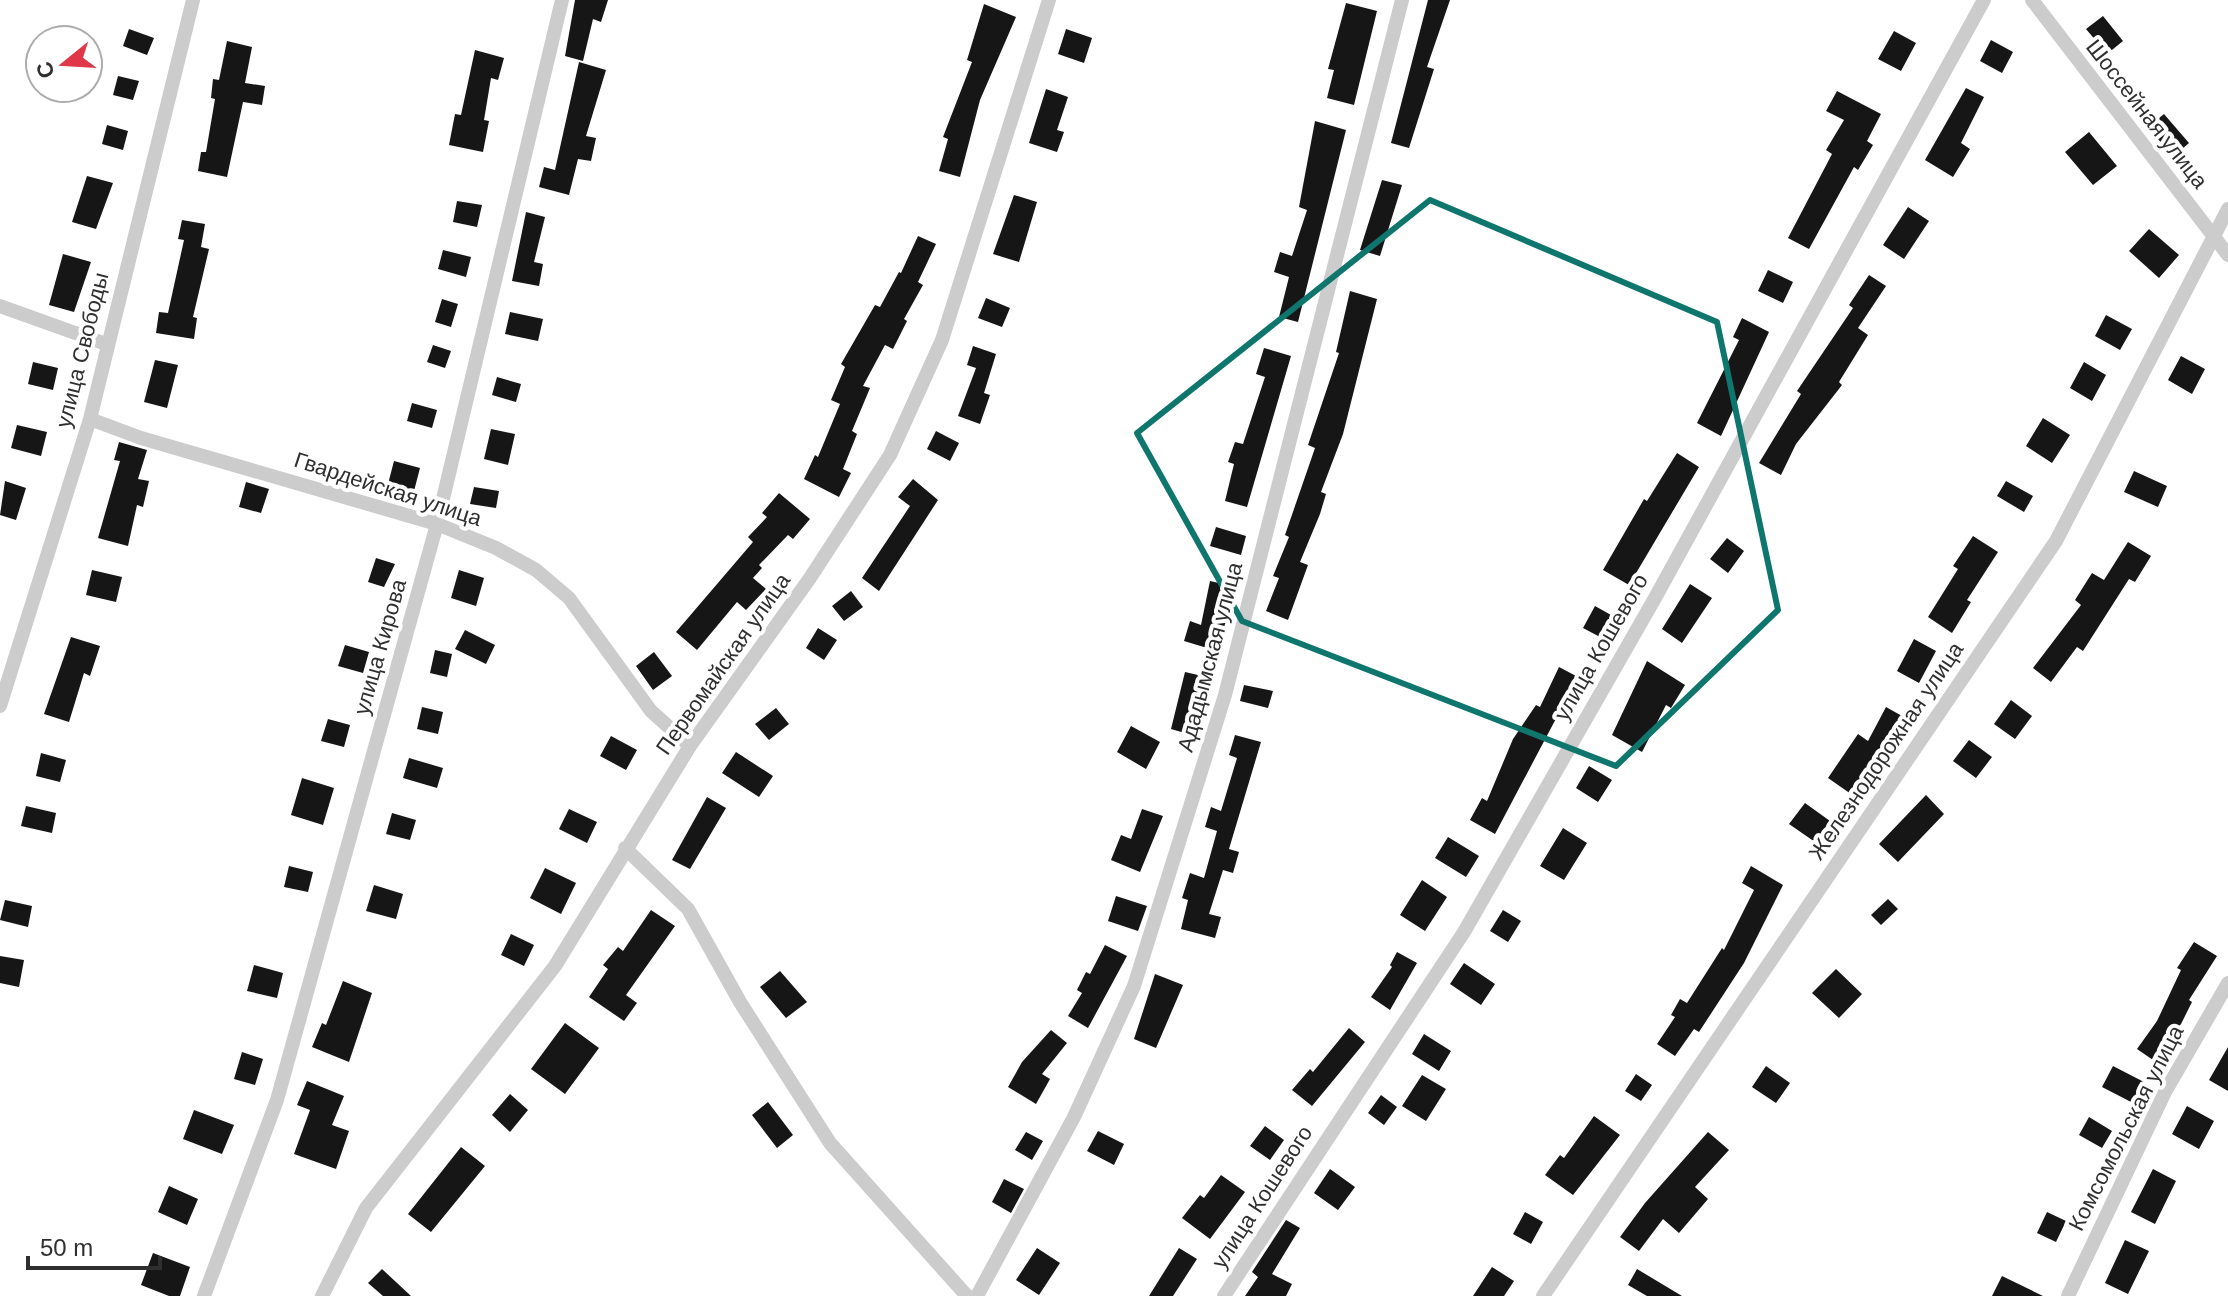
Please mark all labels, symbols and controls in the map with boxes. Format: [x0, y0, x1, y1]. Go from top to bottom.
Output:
north arrow [24, 24, 104, 104]
street label: Шоссейная улица [2081, 35, 2213, 194]
text: С [31, 59, 60, 81]
street label: улица Свободы [51, 270, 113, 430]
street label: Гвардейская улица [291, 447, 485, 531]
street label: Ададымская улица [1173, 559, 1248, 755]
street label: Первомайская улица [651, 568, 795, 759]
street label: улица Кошевого [1549, 569, 1653, 725]
street label: улица Кирова [349, 576, 411, 718]
street label: Железнодорожная улица [1804, 637, 1969, 865]
street label: Комсомольская улица [2063, 1021, 2189, 1235]
street label: улица Кошевого [1207, 1121, 1317, 1273]
scale bar [28, 1220, 160, 1270]
text: 50 m [40, 1234, 93, 1261]

